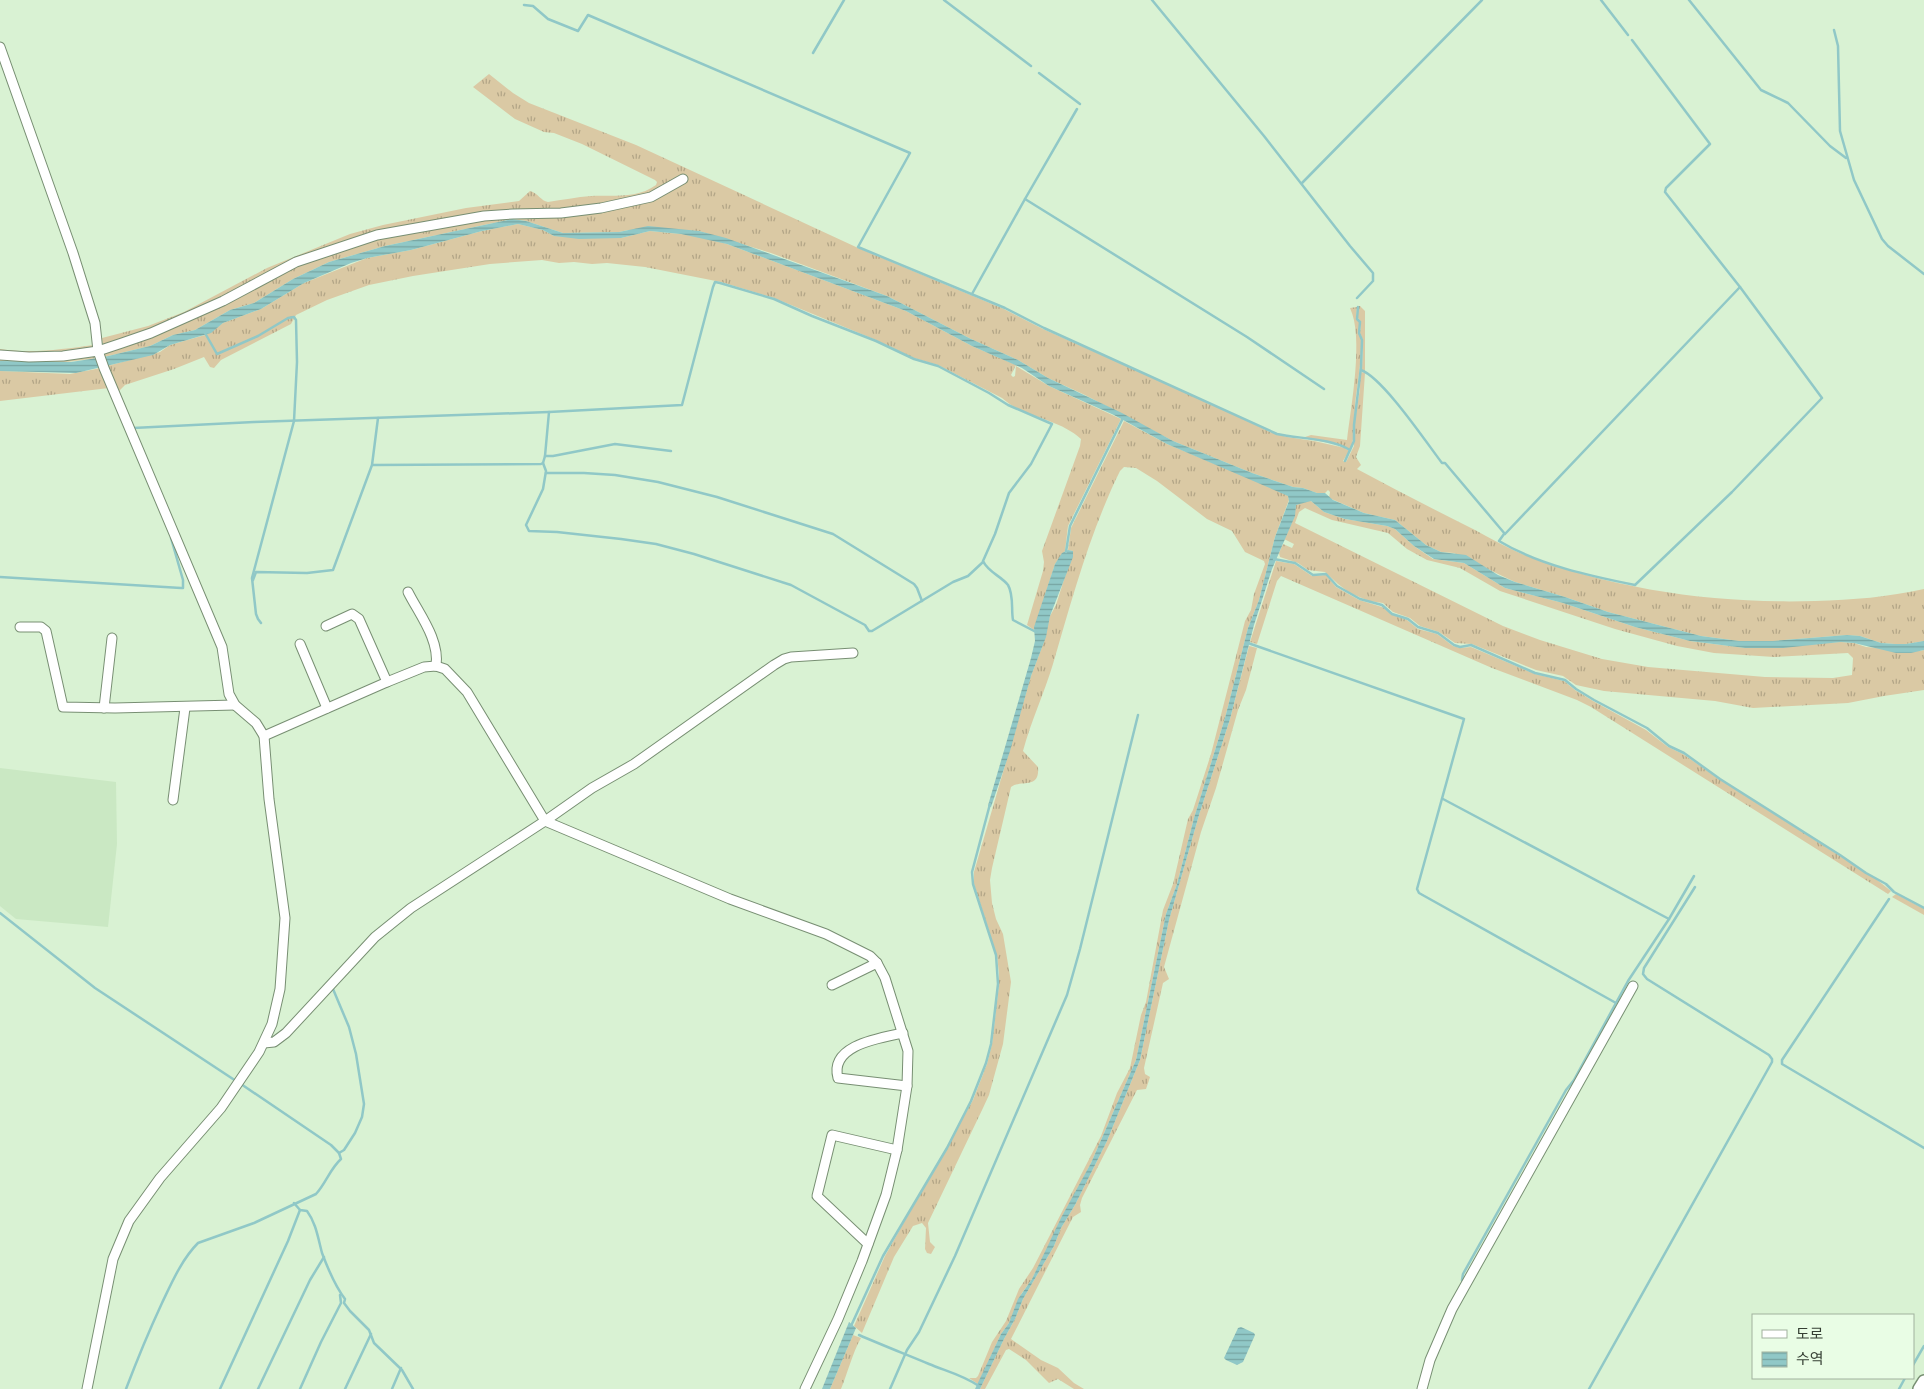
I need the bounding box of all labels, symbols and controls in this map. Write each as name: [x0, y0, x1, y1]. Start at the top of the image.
legend: [1752, 1314, 1914, 1379]
text: 도로: [1796, 1325, 1824, 1343]
text: 수역: [1796, 1350, 1824, 1368]

